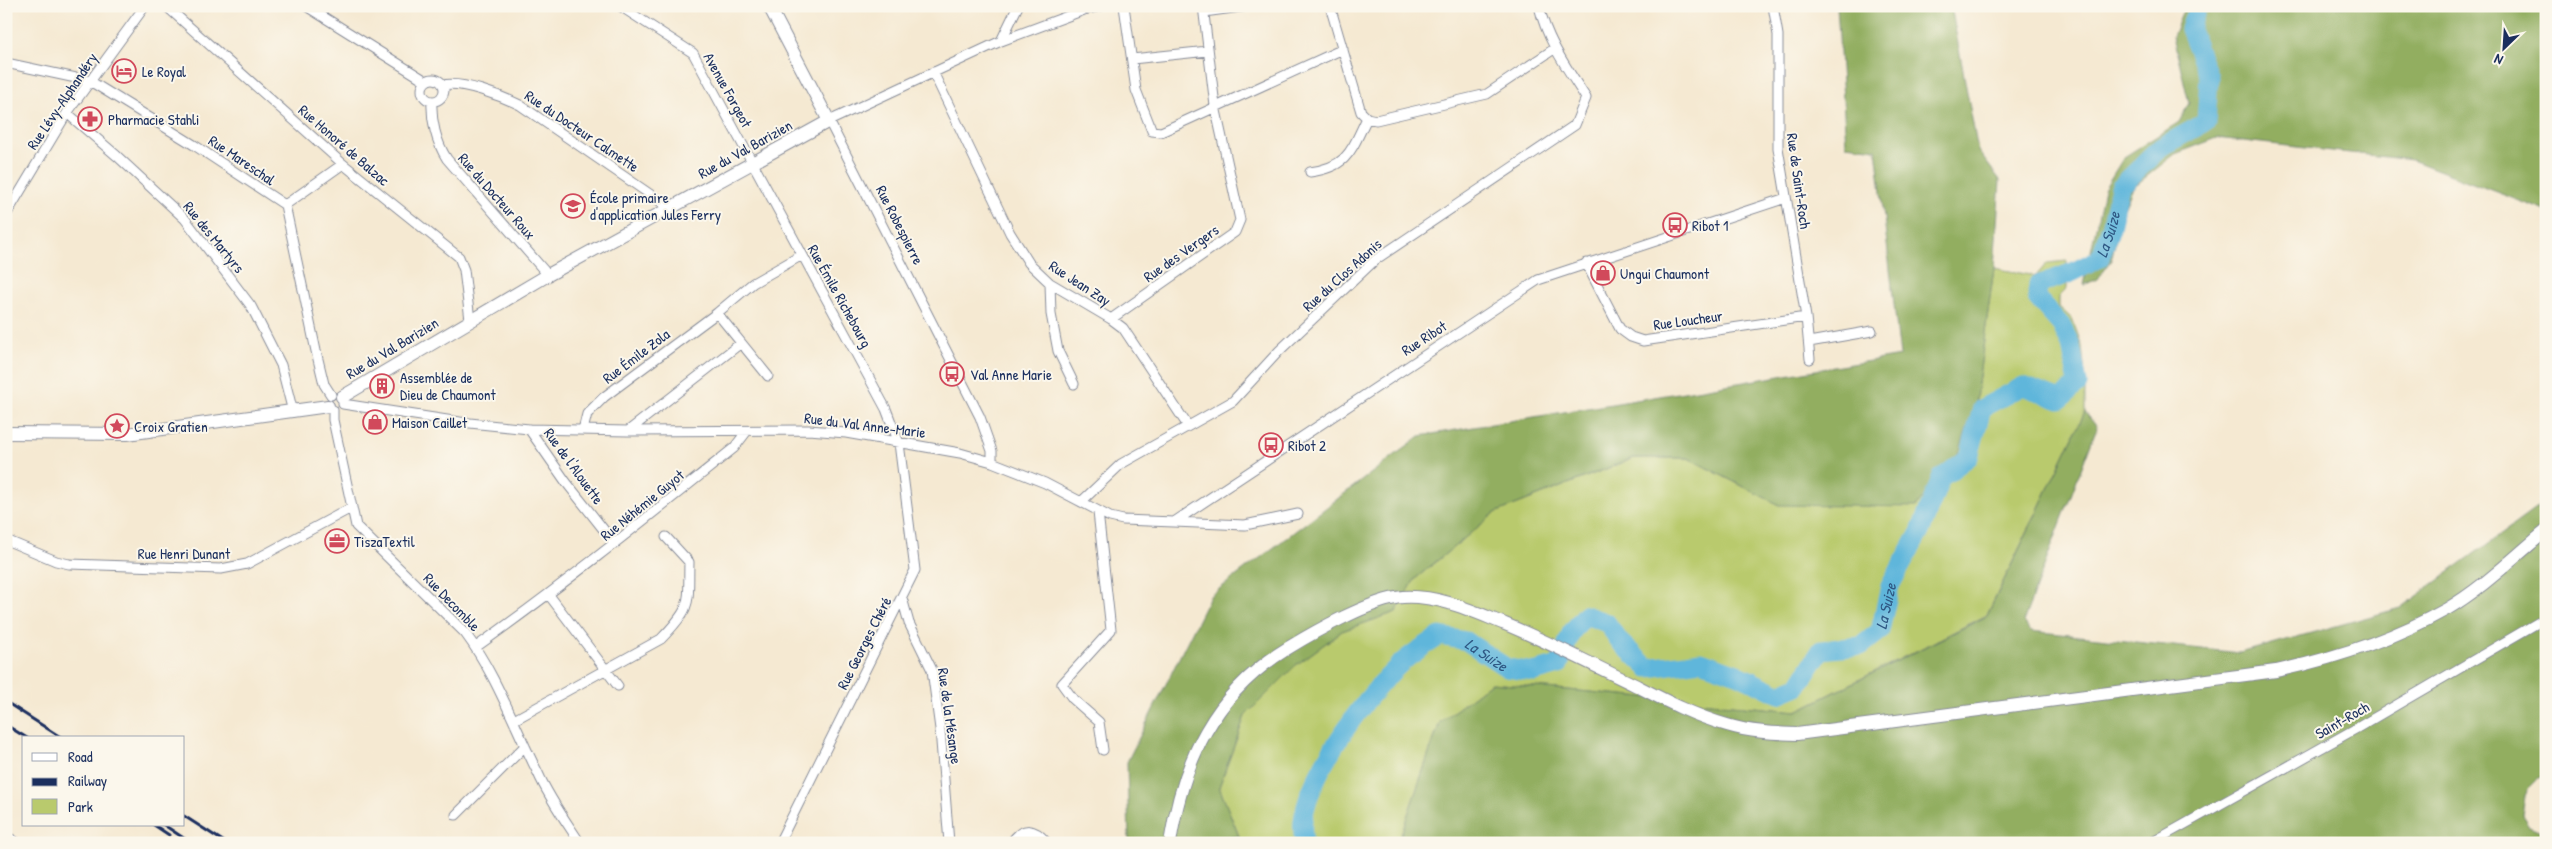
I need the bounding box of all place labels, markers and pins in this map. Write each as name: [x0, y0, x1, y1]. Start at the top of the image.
hotel icon: Le Royal: [111, 58, 137, 84]
place label: Le Royal: [142, 61, 186, 82]
pharmacy icon: Pharmacie Stahli: [77, 106, 103, 132]
place label: Pharmacie Stahli: [108, 109, 199, 130]
place label: École primaire d'application Jules Ferry: [590, 187, 721, 225]
school or university icon: École primaire d'application Jules Ferry: [560, 193, 586, 219]
bus stop icon: Ribot 1: [1662, 212, 1688, 238]
place label: Ribot 1: [1692, 215, 1728, 236]
shop icon: Ungui Chaumont: [1590, 260, 1616, 286]
place label: Ungui Chaumont: [1620, 263, 1710, 284]
bus stop icon: Val Anne Marie: [939, 361, 965, 387]
place label: Val Anne Marie: [970, 364, 1052, 385]
place label: Assemblée de Dieu de Chaumont: [400, 367, 497, 405]
building icon: Assemblée de Dieu de Chaumont: [369, 373, 395, 399]
shop icon: Maison Caillet: [362, 409, 388, 435]
place label: Maison Caillet: [392, 412, 468, 433]
place icon: Croix Gratien: [104, 413, 130, 439]
place label: Croix Gratien: [134, 416, 208, 437]
bus stop icon: Ribot 2: [1258, 432, 1284, 458]
place label: Ribot 2: [1288, 435, 1326, 456]
office icon: TiszaTextil: [324, 528, 350, 554]
place label: TiszaTextil: [354, 531, 415, 552]

